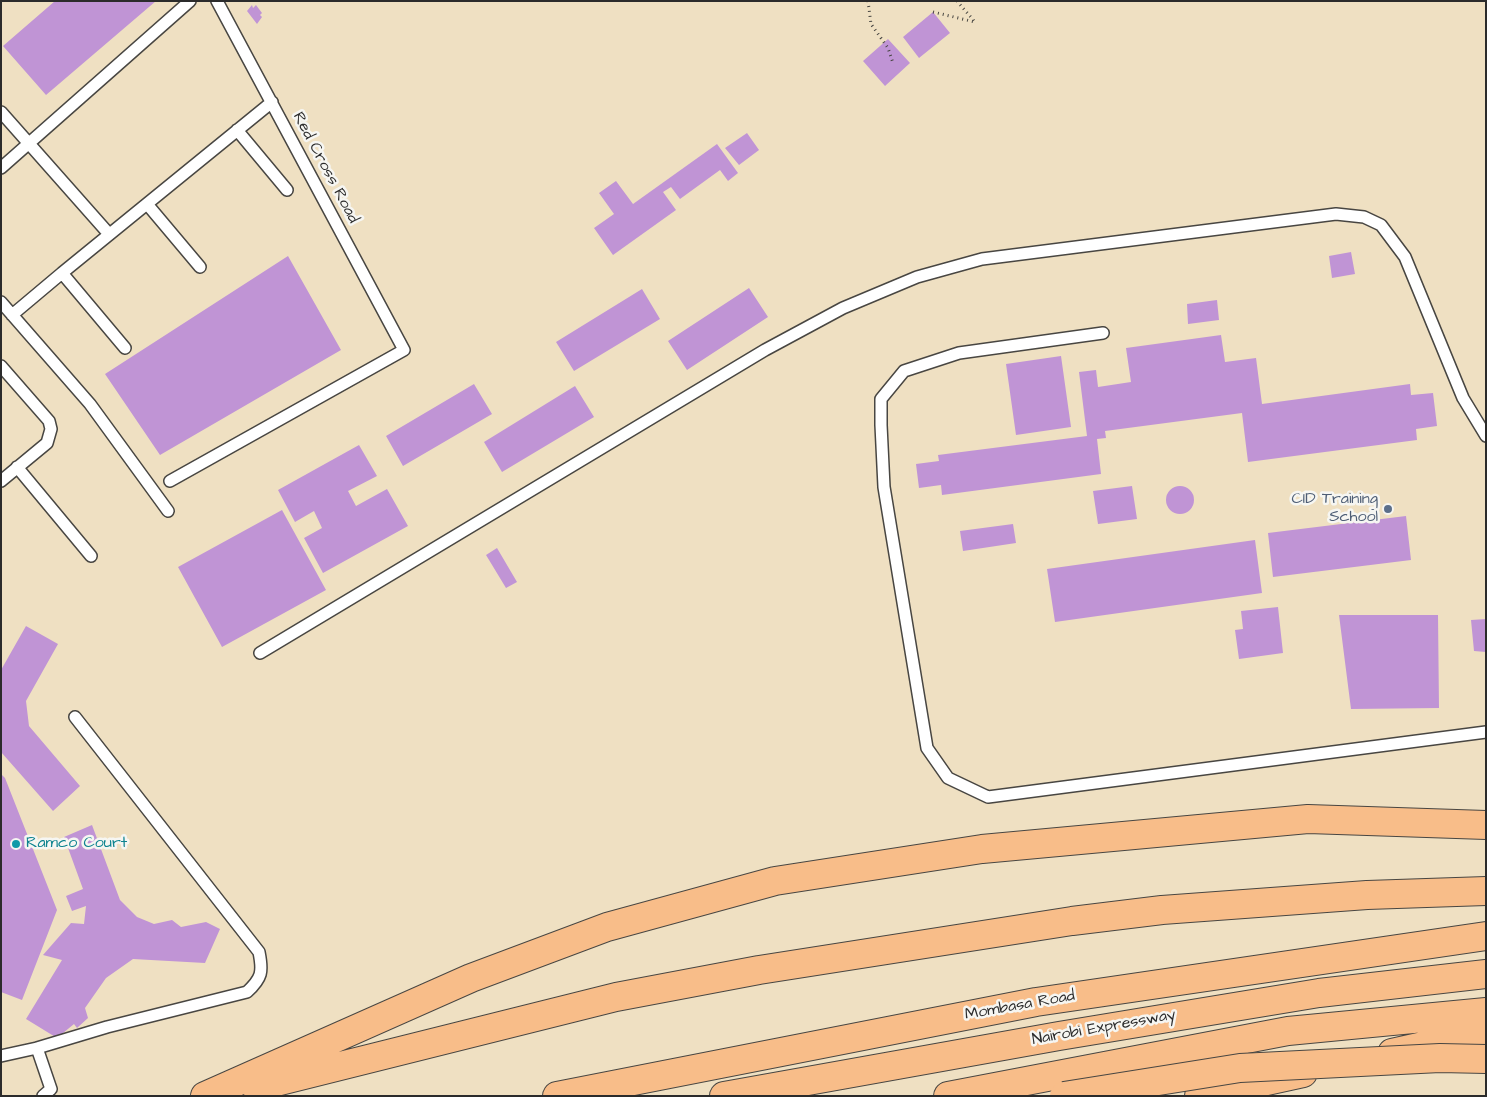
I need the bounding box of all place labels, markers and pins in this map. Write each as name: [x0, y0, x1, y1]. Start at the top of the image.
place label: CID Training School: [1291, 490, 1378, 528]
marker: CID Training School: [1382, 503, 1394, 515]
place label: Ramco Court: [26, 834, 127, 854]
marker: Ramco Court: [10, 838, 22, 850]

